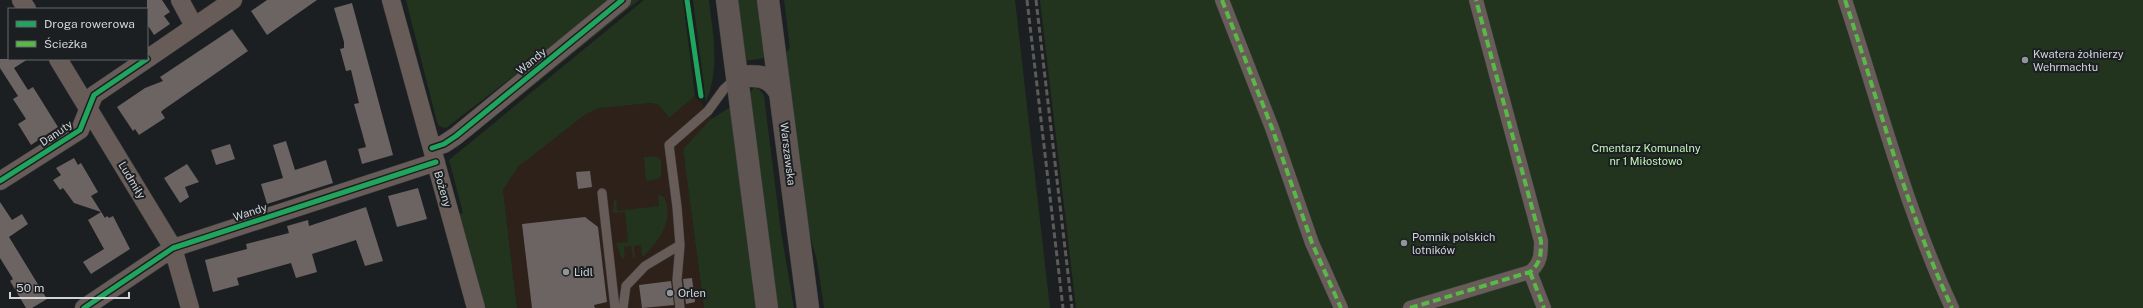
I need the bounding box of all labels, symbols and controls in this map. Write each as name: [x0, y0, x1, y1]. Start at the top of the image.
legend: [8, 8, 148, 60]
text: Droga rowerowa: [44, 17, 135, 31]
text: Ścieżka: [44, 37, 87, 51]
street label: Wandy: [514, 45, 548, 77]
place label: Kwatera żołnierzy Wehrmachtu: [2033, 48, 2124, 73]
marker: Kwatera żołnierzy Wehrmachtu: [2020, 55, 2030, 65]
street label: Danuty: [37, 118, 75, 148]
street label: Warszawska: [778, 122, 798, 186]
park label: Cmentarz Komunalny nr 1 Miłostowo: [1591, 142, 1701, 167]
street label: Ludmiły: [116, 159, 148, 201]
street label: Bożeny: [432, 170, 454, 209]
street label: Wandy: [232, 201, 269, 223]
place label: Pomnik polskich lotników: [1412, 231, 1495, 256]
marker: Pomnik polskich lotników: [1399, 238, 1409, 248]
place label: Lidl: [574, 266, 593, 278]
marker: Lidl: [561, 267, 571, 277]
scale bar: [10, 274, 129, 300]
text: 50 m: [16, 281, 44, 295]
place label: Orlen: [678, 287, 706, 299]
marker: Orlen: [665, 288, 675, 298]

